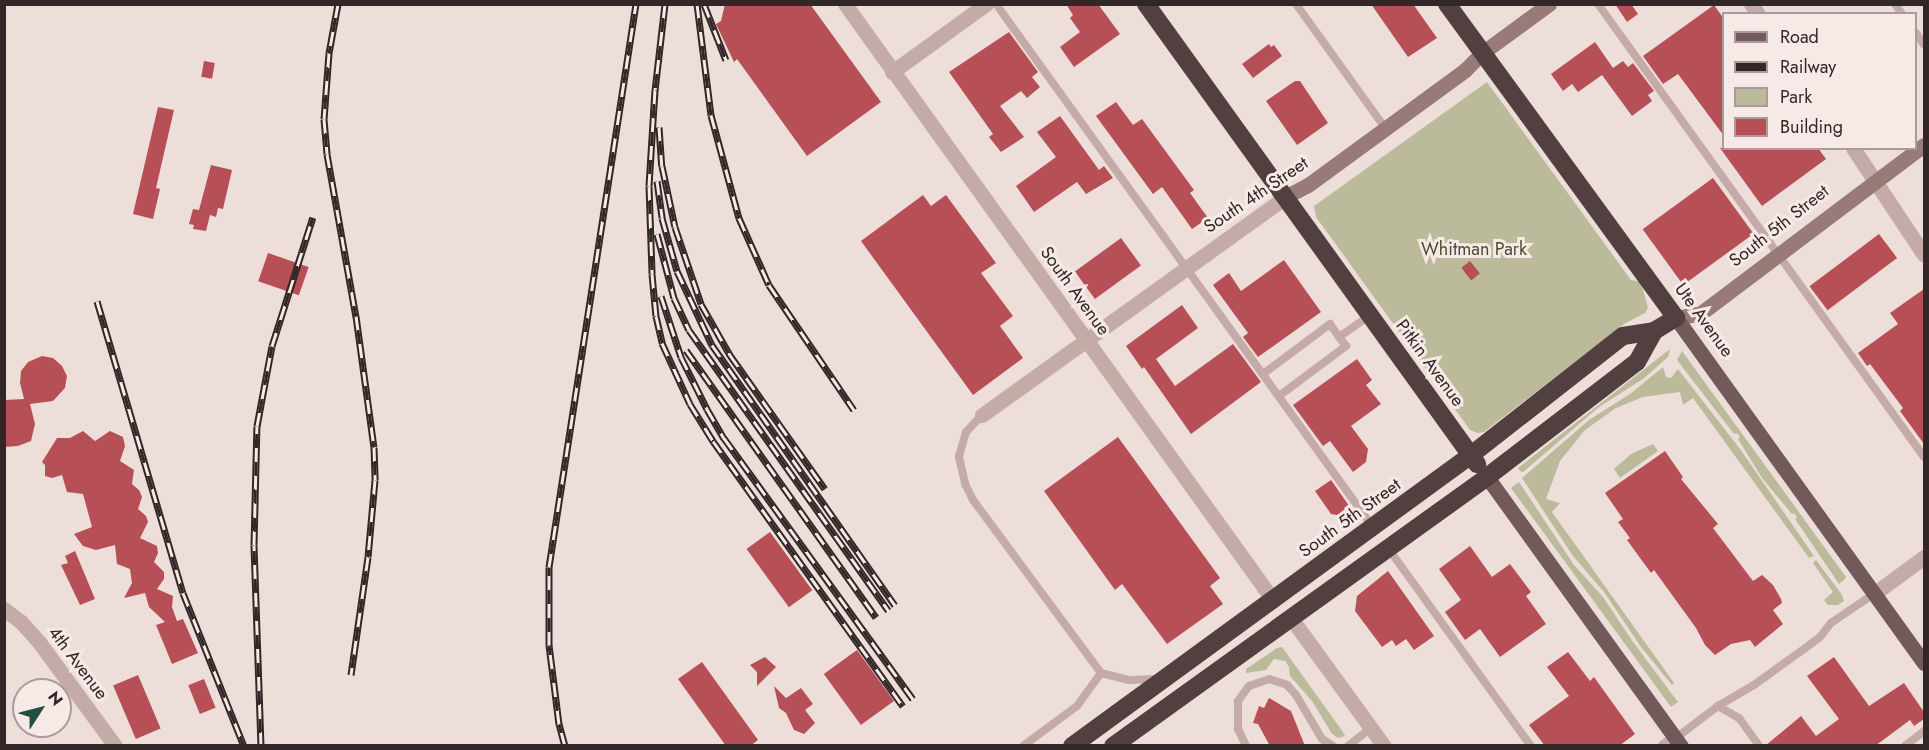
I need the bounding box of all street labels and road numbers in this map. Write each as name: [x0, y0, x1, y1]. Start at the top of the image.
street label: South 4th Street: [1200, 152, 1312, 238]
street label: South 5th Street: [1725, 180, 1833, 272]
street label: South Avenue: [1036, 242, 1114, 340]
street label: Ute Avenue: [1670, 279, 1738, 361]
street label: Pitkin Avenue: [1391, 315, 1469, 411]
street label: South 5th Street: [1295, 474, 1405, 562]
street label: 4th Avenue: [44, 622, 112, 704]

